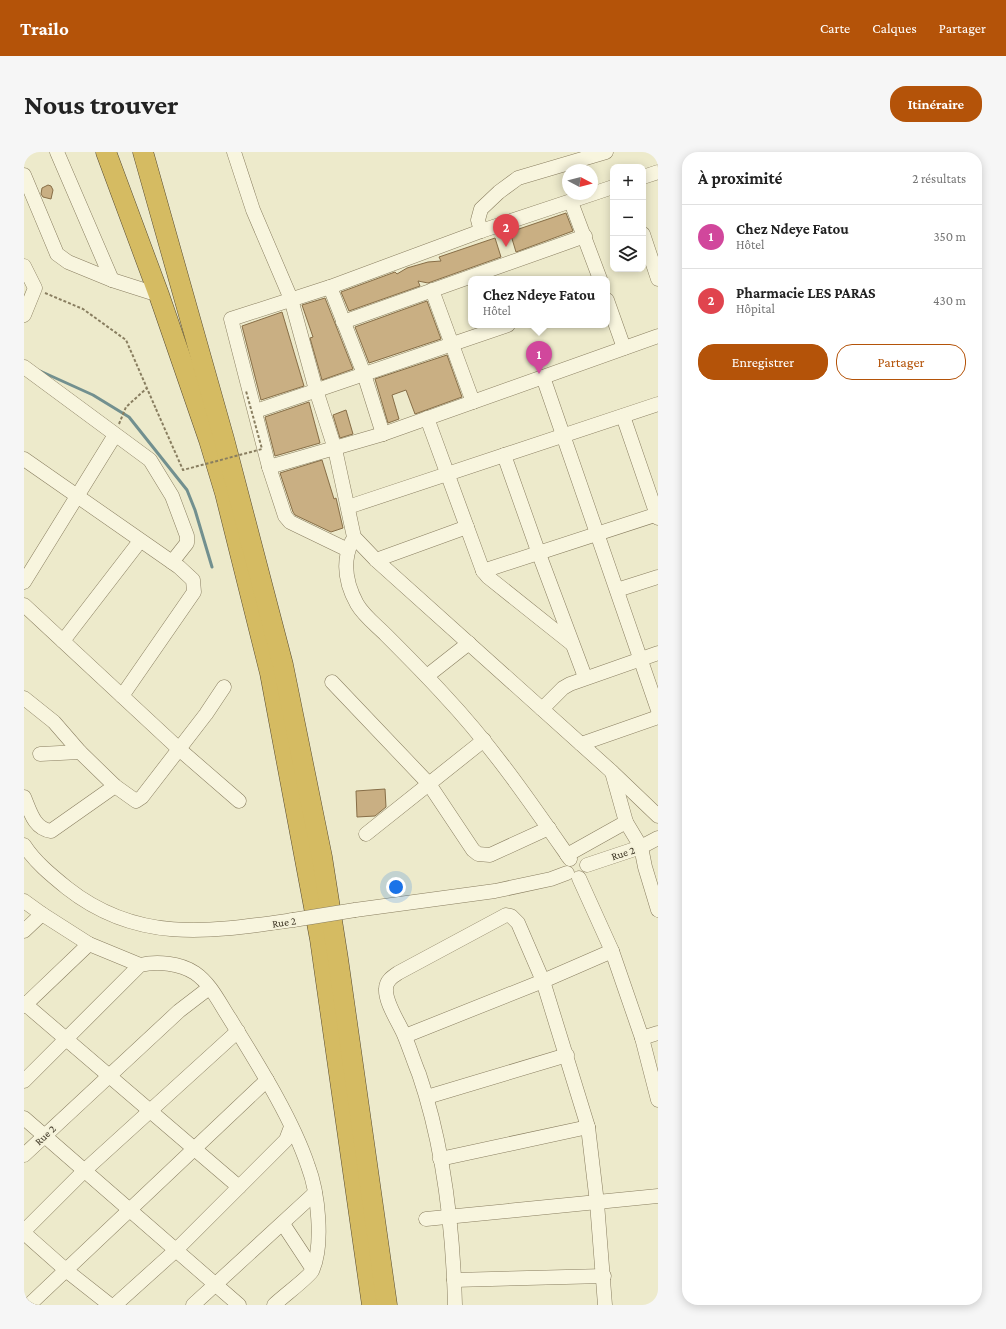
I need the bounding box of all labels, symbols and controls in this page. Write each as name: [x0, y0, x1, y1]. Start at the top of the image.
text: Trailo: [20, 18, 69, 39]
text: Carte: [820, 20, 850, 36]
text: Calques: [872, 20, 917, 36]
text: Partager: [939, 20, 986, 36]
button: Itinéraire: [890, 86, 982, 122]
text: Nous trouver: [24, 89, 178, 120]
north arrow: [562, 164, 598, 200]
map controls: [610, 164, 646, 272]
button: +: [610, 164, 646, 200]
text: À proximité: [698, 169, 782, 188]
text: 2 résultats: [912, 171, 966, 186]
button: −: [610, 200, 646, 236]
pin: 2: [493, 214, 519, 247]
text: Chez Ndeye Fatou: [736, 221, 849, 237]
text: 1: [709, 229, 713, 244]
text: 350 m: [933, 229, 966, 244]
button: layers: [610, 236, 646, 272]
text: Hôtel: [736, 237, 764, 252]
popup: [468, 276, 610, 328]
text: Pharmacie LES PARAS: [736, 285, 876, 301]
text: Chez Ndeye Fatou: [483, 287, 595, 303]
text: 2: [708, 293, 714, 308]
text: 430 m: [933, 293, 966, 308]
text: Hôpital: [736, 301, 775, 316]
text: Hôtel: [483, 303, 511, 318]
pin: 1: [526, 341, 552, 374]
button: Enregistrer: [698, 344, 828, 380]
button: Partager: [836, 344, 966, 380]
street label: Rue 2: [610, 844, 636, 862]
your location: [386, 877, 406, 897]
street label: Rue 2: [271, 914, 297, 930]
street label: Rue 2: [32, 1122, 58, 1148]

